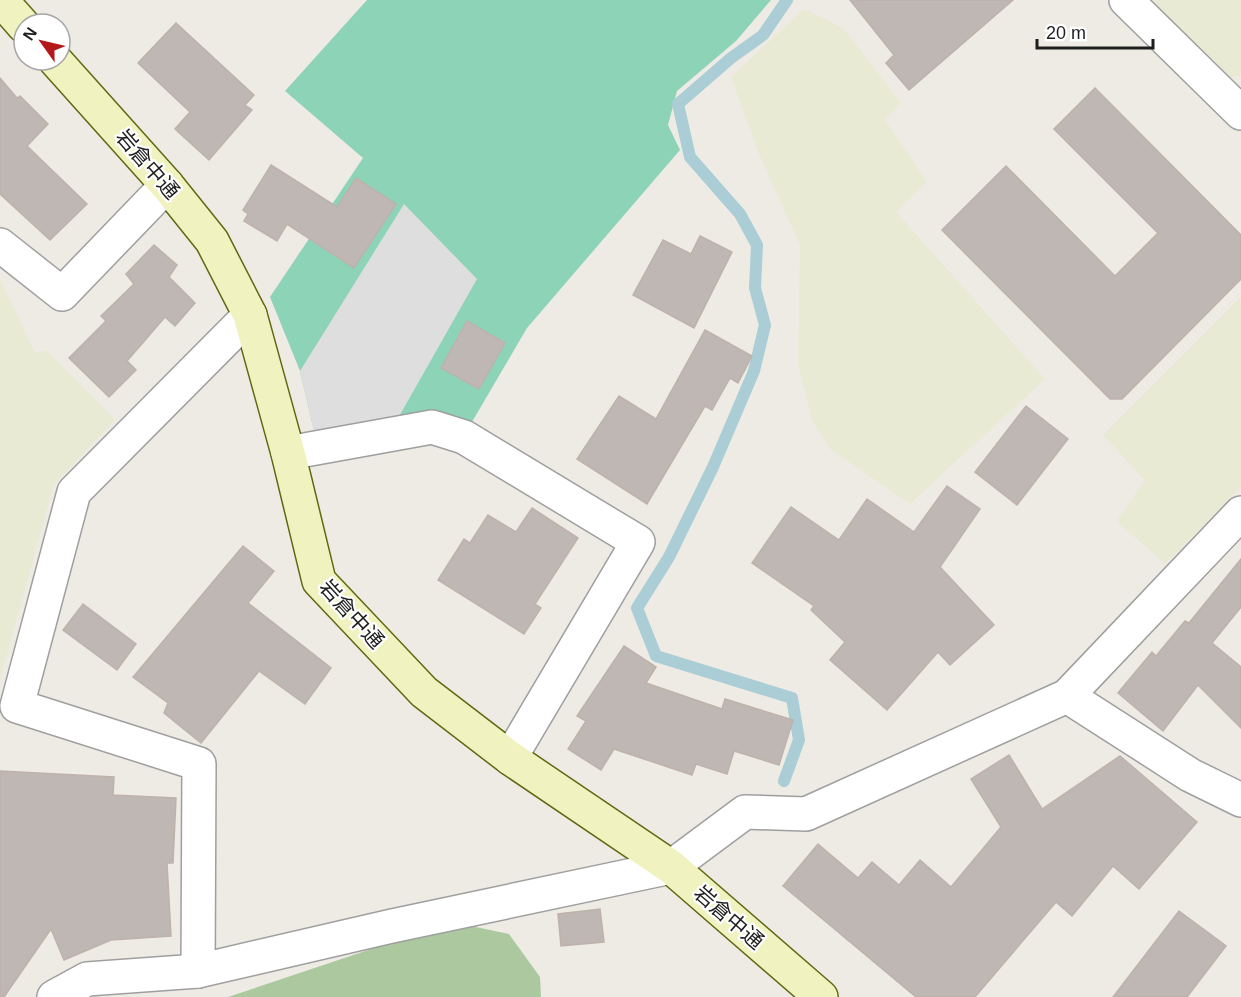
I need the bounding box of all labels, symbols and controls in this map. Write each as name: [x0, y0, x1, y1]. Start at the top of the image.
north arrow: [12, 12, 72, 72]
scale bar: [1037, 12, 1152, 50]
text: 20 m: [1046, 23, 1086, 43]
text: N: [20, 24, 40, 43]
street label: 岩倉中通: [112, 125, 184, 203]
street label: 岩倉中通: [315, 575, 389, 653]
street label: 岩倉中通: [690, 881, 768, 953]

